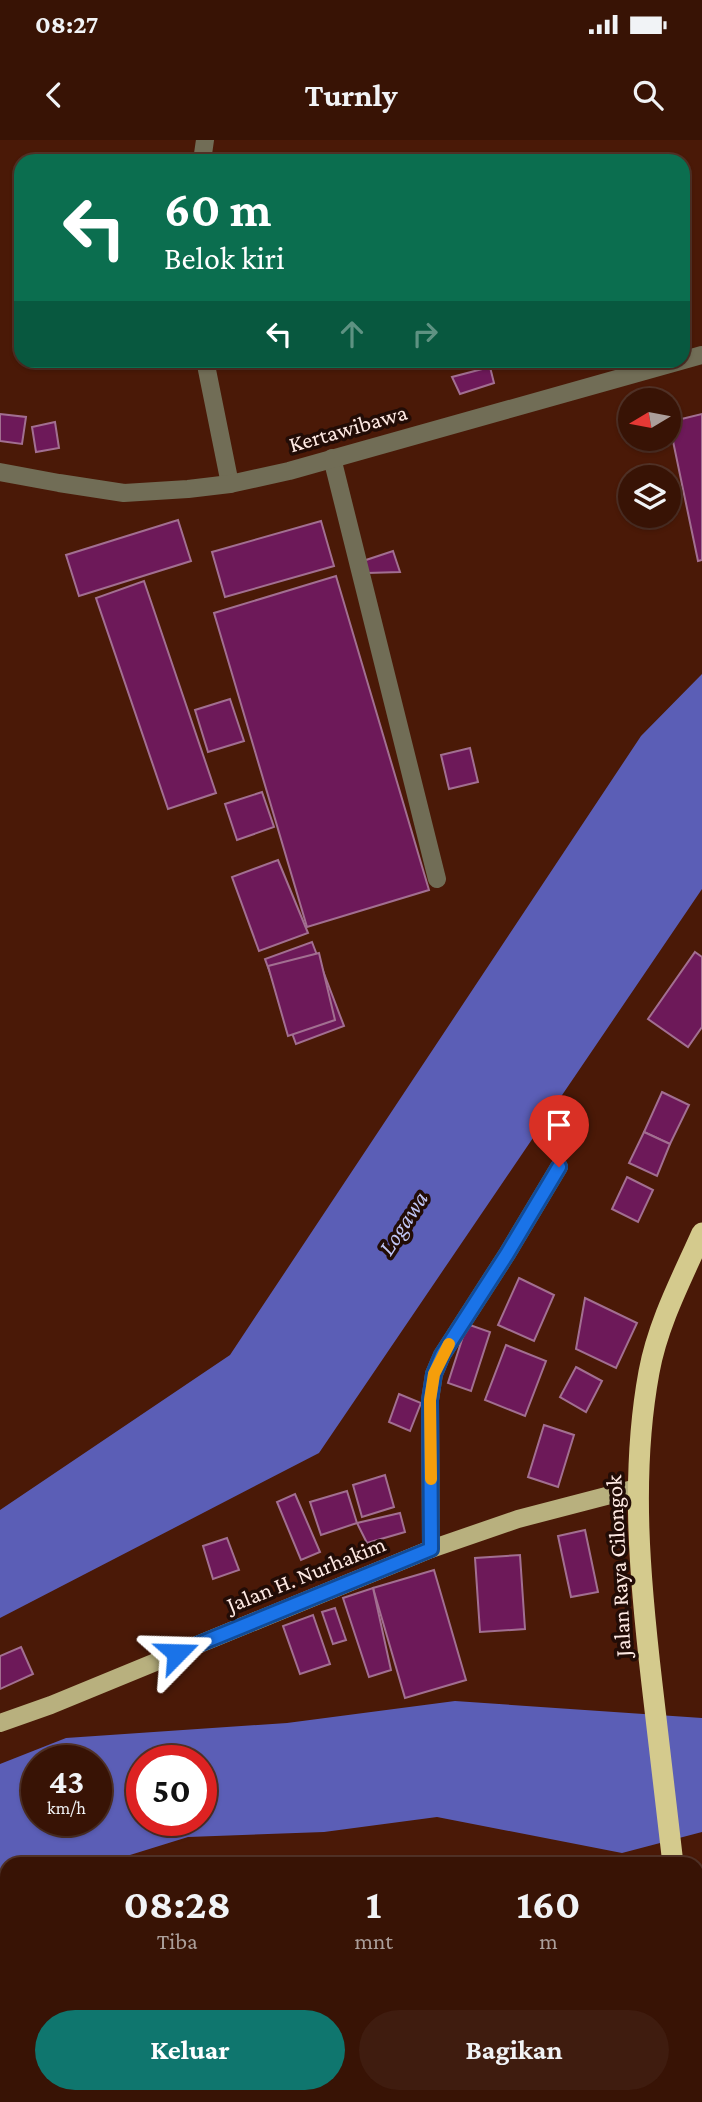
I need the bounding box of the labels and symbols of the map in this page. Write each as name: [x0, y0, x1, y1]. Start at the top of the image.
north arrow: [618, 388, 681, 452]
street label: Kertawibawa: [286, 399, 411, 457]
pin: [529, 1095, 589, 1167]
water label: Logawa: [372, 1186, 433, 1260]
street label: Jalan Raya Cilongok: [600, 1474, 636, 1660]
street label: Jalan H. Nurhakim: [221, 1530, 389, 1619]
position arrow: [140, 1616, 214, 1690]
speed limit sign: 50: [126, 1745, 217, 1836]

